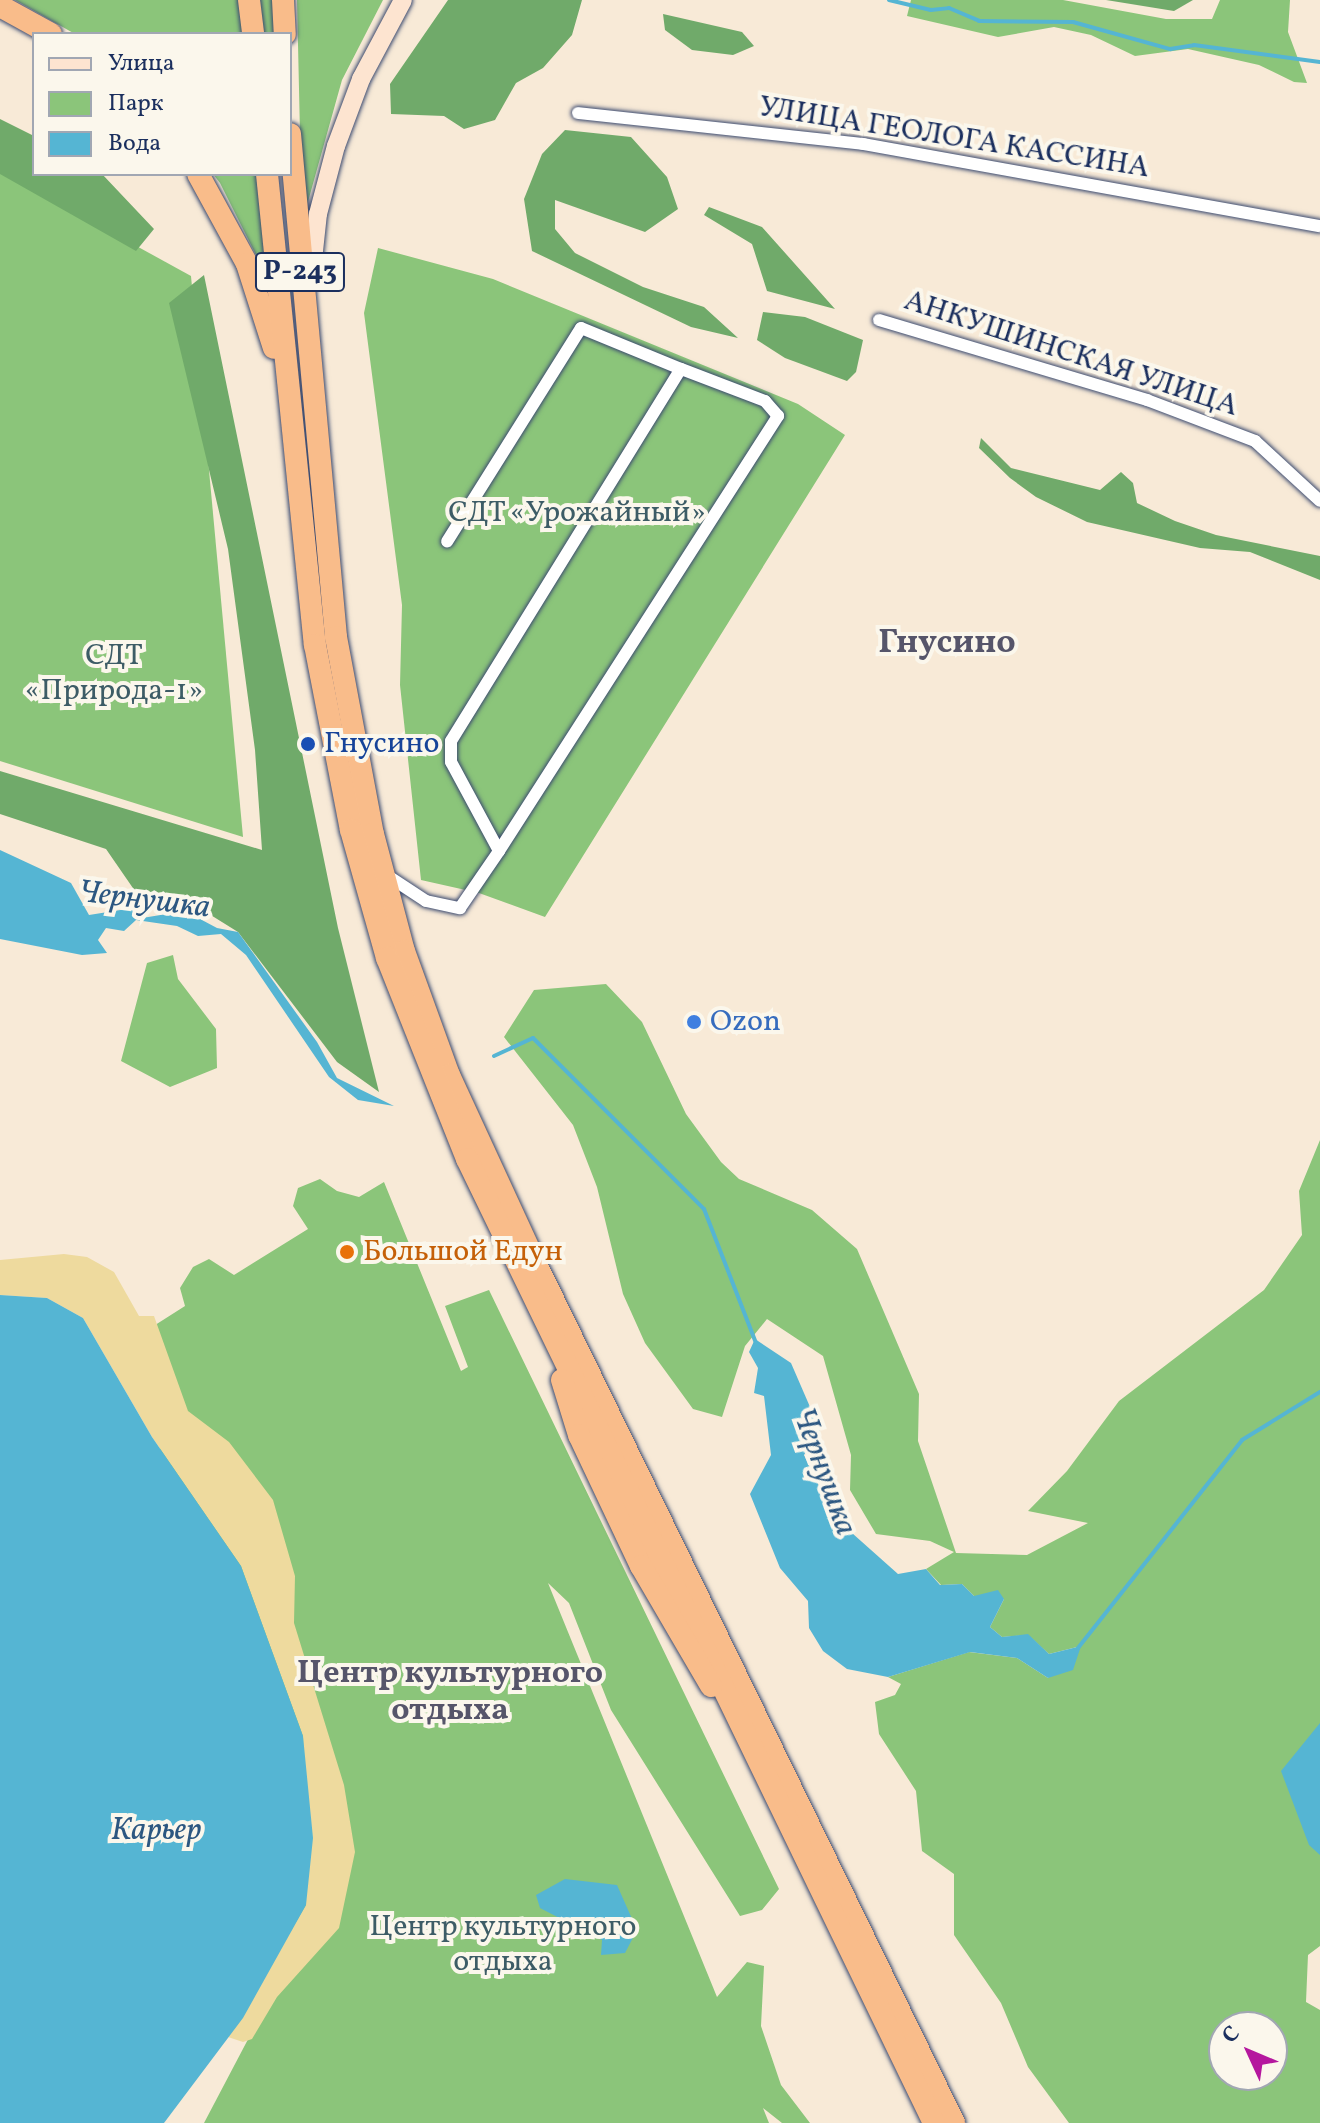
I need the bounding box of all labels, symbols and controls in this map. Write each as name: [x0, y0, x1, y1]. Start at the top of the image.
legend: [32, 32, 292, 176]
text: Улица: [108, 47, 175, 81]
text: Парк: [108, 87, 164, 121]
street label: УЛИЦА ГЕОЛОГА КАССИНА: [756, 89, 1152, 187]
text: Вода: [108, 127, 161, 161]
road number: Р-243: [254, 248, 346, 296]
street label: АНКУШИНСКАЯ УЛИЦА: [899, 283, 1243, 425]
park label: СДТ «Урожайный»: [447, 495, 707, 531]
district label: Гнусино: [878, 624, 1016, 664]
park label: СДТ «Природа-1»: [25, 638, 203, 708]
place label: Гнусино: [324, 726, 439, 762]
marker: Гнусино: [299, 735, 317, 753]
water label: Чернушка: [76, 874, 212, 928]
place label: Ozon: [710, 1004, 781, 1040]
marker: Ozon: [685, 1013, 703, 1031]
place label: Большой Едун: [363, 1234, 563, 1270]
marker: Большой Едун: [338, 1243, 356, 1261]
water label: Чернушка: [782, 1403, 864, 1541]
district label: Центр культурного отдыха: [297, 1656, 603, 1731]
water label: Карьер: [111, 1812, 201, 1850]
park label: Центр культурного отдыха: [369, 1909, 637, 1980]
north arrow: [1208, 2011, 1288, 2091]
text: С: [1216, 2020, 1248, 2051]

